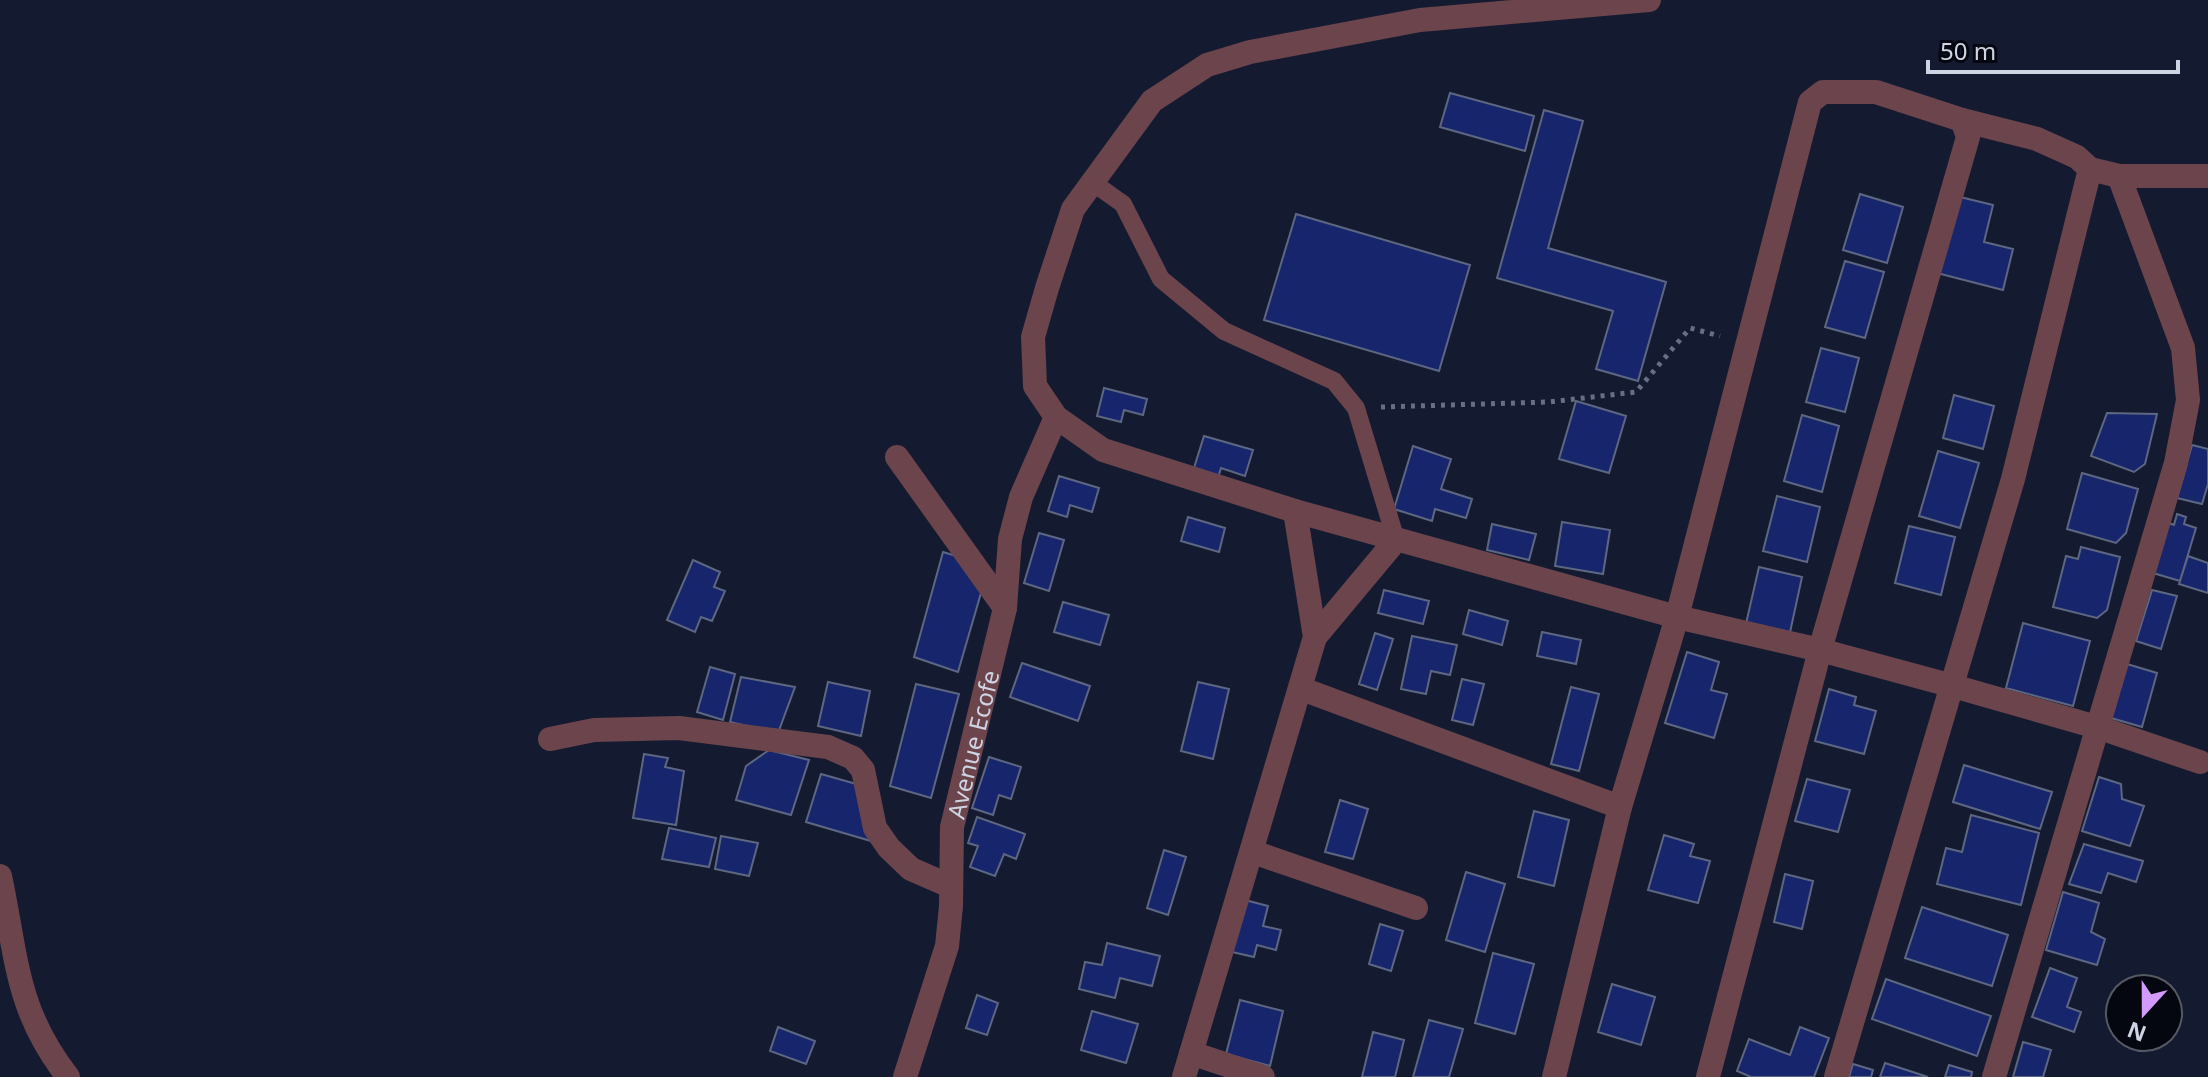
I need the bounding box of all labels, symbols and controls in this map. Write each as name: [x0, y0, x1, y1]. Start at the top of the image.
scale bar: [1928, 24, 2178, 74]
text: 50 m: [1940, 34, 1996, 67]
street label: Avenue Ecofe: [938, 667, 1006, 822]
north arrow: [2104, 973, 2184, 1053]
text: N: [2123, 1015, 2150, 1050]

